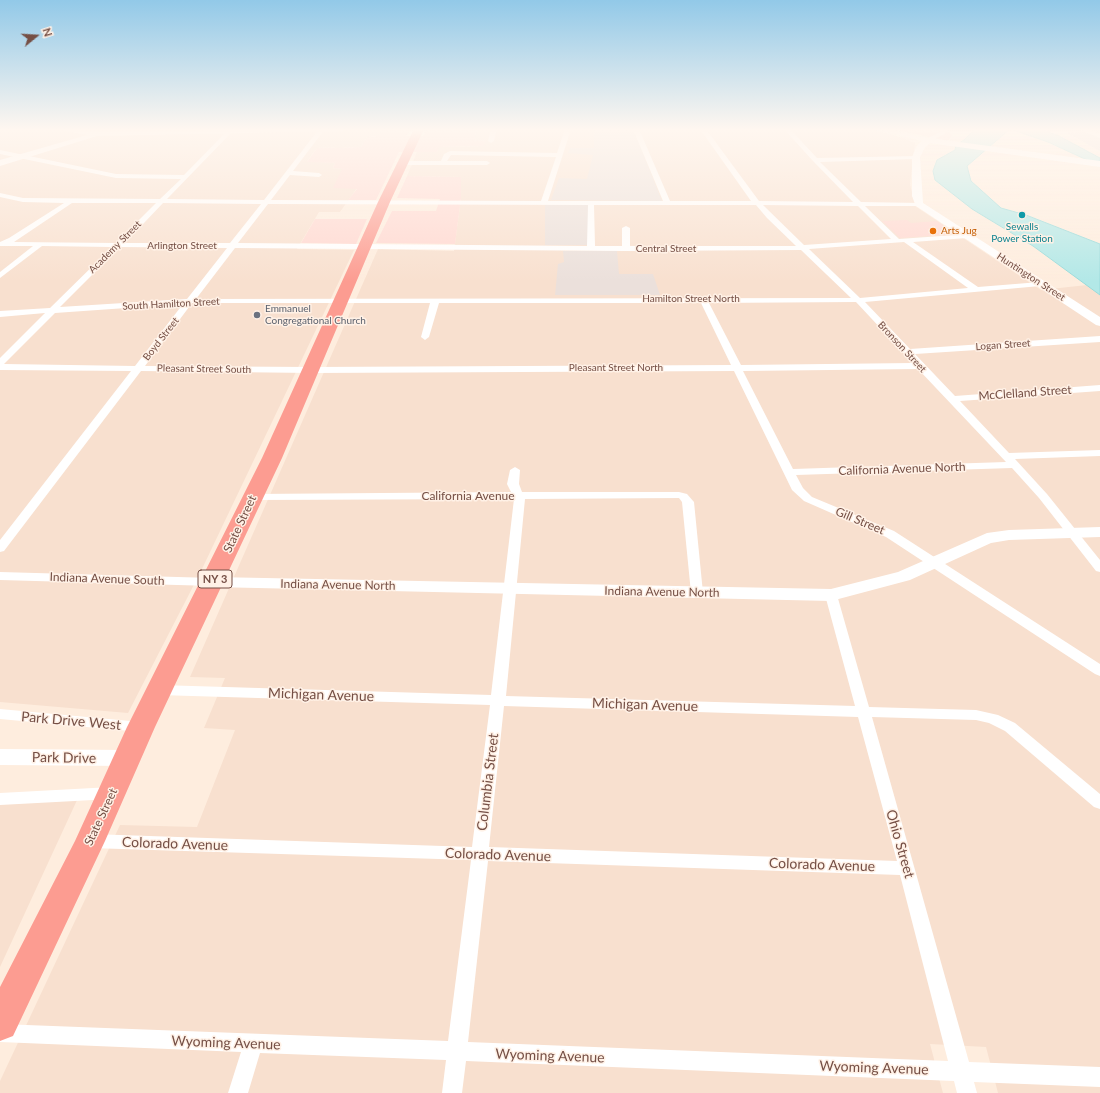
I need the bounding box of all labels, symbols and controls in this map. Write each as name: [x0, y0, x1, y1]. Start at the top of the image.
north arrow: [16, 16, 56, 56]
text: N: [40, 26, 55, 38]
marker: Sewalls Power Station: [1017, 210, 1027, 220]
street label: Academy Street: [86, 218, 144, 276]
place label: Sewalls Power Station: [991, 221, 1053, 244]
place label: Arts Jug: [941, 225, 977, 237]
marker: Arts Jug: [928, 226, 938, 236]
street label: Arlington Street: [147, 240, 217, 252]
street label: Central Street: [636, 243, 696, 255]
street label: Huntington Street: [994, 250, 1068, 304]
street label: Hamilton Street North: [642, 293, 740, 305]
street label: South Hamilton Street: [122, 295, 220, 313]
place label: Emmanuel Congregational Church: [265, 303, 366, 326]
marker: Emmanuel Congregational Church: [252, 310, 262, 320]
street label: Boyd Street: [140, 315, 182, 363]
street label: Bronson Street: [875, 319, 929, 375]
street label: Logan Street: [975, 337, 1031, 353]
street label: Pleasant Street South: [157, 362, 251, 376]
street label: Pleasant Street North: [569, 362, 663, 374]
street label: McClelland Street: [978, 383, 1072, 403]
street label: California Avenue North: [838, 460, 966, 478]
street label: California Avenue: [421, 489, 515, 503]
street label: State Street: [220, 493, 260, 555]
street label: Gill Street: [833, 504, 887, 538]
street label: Indiana Avenue South: [49, 570, 165, 588]
road number: NY 3: [198, 570, 232, 588]
street label: Indiana Avenue North: [280, 577, 396, 593]
street label: Indiana Avenue North: [604, 584, 720, 600]
street label: Michigan Avenue: [268, 685, 374, 705]
street label: Michigan Avenue: [592, 695, 698, 715]
street label: Park Drive West: [20, 708, 122, 734]
street label: Columbia Street: [474, 732, 502, 832]
street label: Park Drive: [32, 749, 96, 767]
street label: State Street: [81, 786, 121, 848]
street label: Ohio Street: [882, 808, 918, 880]
street label: Colorado Avenue: [122, 834, 228, 854]
street label: Colorado Avenue: [445, 845, 551, 865]
street label: Colorado Avenue: [769, 855, 875, 875]
street label: Wyoming Avenue: [171, 1033, 281, 1053]
street label: Wyoming Avenue: [495, 1046, 605, 1066]
street label: Wyoming Avenue: [819, 1058, 929, 1078]

